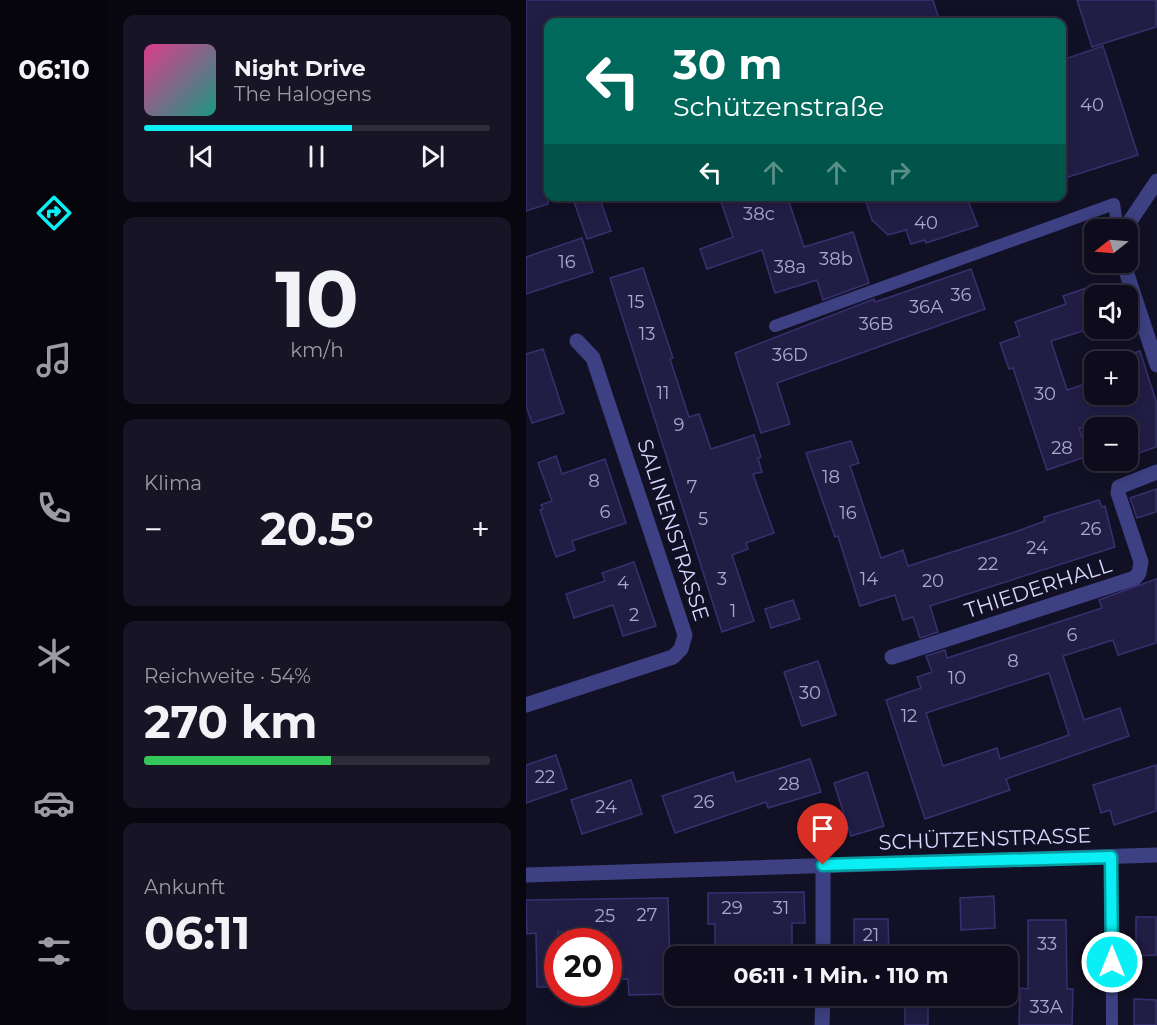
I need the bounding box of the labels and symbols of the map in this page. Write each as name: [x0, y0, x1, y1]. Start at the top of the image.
house number: 40: [1080, 94, 1104, 116]
house number: 38c: [743, 203, 775, 225]
house number: 40: [914, 212, 938, 234]
north arrow: [1084, 219, 1138, 273]
house number: 38b: [819, 248, 853, 270]
house number: 16: [558, 251, 576, 273]
house number: 38a: [774, 256, 806, 278]
house number: 36: [950, 284, 972, 306]
house number: 15: [628, 291, 644, 313]
house number: 36A: [909, 296, 943, 318]
house number: 36B: [859, 313, 893, 335]
house number: 13: [639, 323, 655, 345]
house number: 36D: [772, 344, 808, 366]
house number: 11: [657, 382, 670, 404]
house number: 30: [1034, 383, 1056, 405]
house number: 9: [674, 414, 685, 436]
street label: SALINENSTRASSE: [632, 436, 715, 624]
house number: 28: [1051, 437, 1073, 459]
house number: 18: [822, 466, 840, 488]
house number: 8: [588, 470, 600, 492]
house number: 7: [687, 476, 697, 498]
house number: 6: [600, 501, 611, 523]
house number: 16: [839, 502, 857, 524]
house number: 5: [698, 508, 708, 530]
house number: 26: [1080, 518, 1102, 540]
house number: 24: [1026, 537, 1048, 559]
street label: THIEDERHALL: [961, 552, 1115, 623]
house number: 22: [978, 553, 998, 575]
house number: 3: [717, 568, 727, 590]
house number: 14: [860, 568, 878, 590]
house number: 20: [922, 570, 944, 592]
house number: 4: [617, 572, 629, 594]
house number: 1: [730, 600, 736, 622]
house number: 2: [629, 604, 639, 626]
house number: 6: [1067, 624, 1078, 646]
house number: 8: [1007, 650, 1019, 672]
house number: 10: [948, 667, 966, 689]
house number: 30: [799, 682, 821, 704]
house number: 12: [901, 705, 917, 727]
house number: 22: [535, 766, 555, 788]
house number: 28: [778, 773, 800, 795]
house number: 26: [693, 791, 715, 813]
house number: 24: [595, 796, 617, 818]
pin: [797, 803, 848, 865]
street label: SCHÜTZENSTRASSE: [878, 822, 1092, 855]
house number: 29: [721, 897, 743, 919]
house number: 31: [773, 897, 789, 919]
house number: 27: [637, 904, 657, 926]
house number: 25: [595, 905, 615, 927]
house number: 21: [863, 924, 879, 946]
speed limit sign: 20: [544, 928, 622, 1006]
position arrow: [1080, 930, 1144, 994]
house number: 33: [1037, 933, 1057, 955]
house number: 33A: [1029, 996, 1063, 1018]

